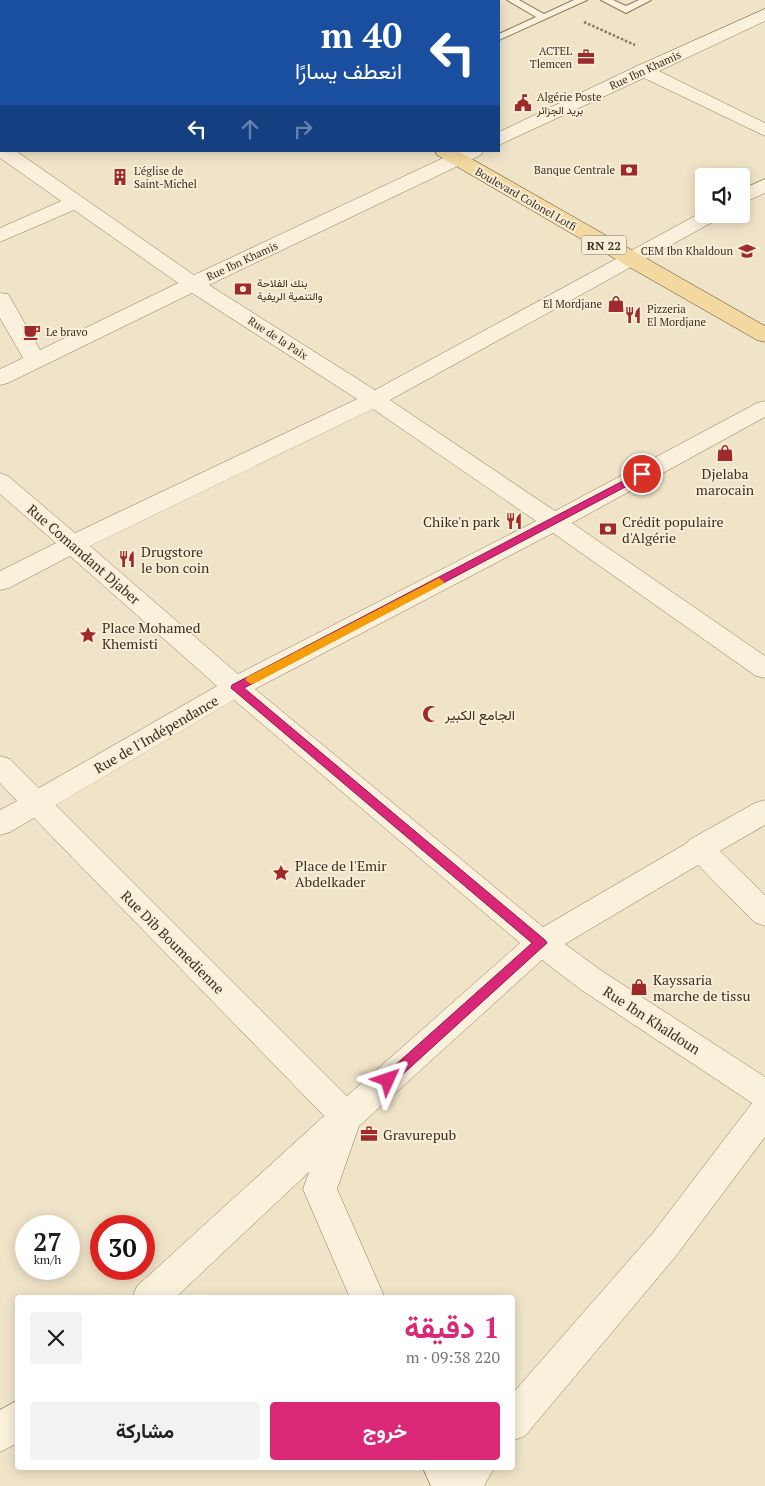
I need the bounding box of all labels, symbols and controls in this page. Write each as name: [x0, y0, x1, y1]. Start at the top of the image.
text: 40 m: [321, 12, 402, 58]
icon: left: [420, 20, 485, 85]
place label: ACTEL Tlemcen: [530, 44, 572, 71]
office icon: ACTEL Tlemcen: [576, 47, 596, 67]
street label: Rue Ibn Khamis: [607, 47, 683, 93]
text: انعطف يسارًا: [295, 56, 402, 85]
place label: Algérie Poste بريد الجزائر: [536, 90, 602, 117]
public building icon: Algérie Poste بريد الجزائر: [513, 93, 533, 113]
icon: left: [183, 115, 211, 143]
icon: ahead: [236, 115, 264, 143]
icon: right: [289, 115, 317, 143]
bank icon: Banque Centrale: [619, 160, 639, 180]
place label: Banque Centrale: [534, 163, 615, 177]
place label: L'église de Saint-Michel: [134, 164, 197, 191]
street label: Boulevard Colonel Lotfi: [473, 164, 580, 234]
building icon: L'église de Saint-Michel: [110, 167, 130, 187]
map controls: [695, 168, 750, 223]
button: sound: [695, 168, 750, 223]
road number: RN 22: [582, 236, 626, 254]
street label: Rue Ibn Khamis: [204, 238, 280, 284]
school or university icon: CEM Ibn Khaldoun: [737, 241, 757, 261]
place label: CEM Ibn Khaldoun: [641, 244, 733, 258]
place label: بنك الفلاحة والتنمية الريفية: [257, 276, 323, 303]
bank icon: بنك الفلاحة والتنمية الريفية: [233, 279, 253, 299]
shop icon: El Mordjane: [606, 294, 626, 314]
place label: El Mordjane: [543, 297, 602, 311]
place label: Pizzeria El Mordjane: [647, 302, 707, 329]
restaurant icon: Pizzeria El Mordjane: [623, 305, 643, 325]
street label: Rue de la Paix: [245, 313, 311, 363]
cafe icon: Le bravo: [22, 322, 42, 342]
place label: Le bravo: [46, 325, 87, 339]
shop icon: Djelaba marocain: [715, 443, 735, 463]
pin: [621, 453, 663, 495]
icon: arrive: [628, 460, 656, 488]
place label: Djelaba marocain: [696, 464, 755, 499]
street label: Rue Comandant Djaber: [23, 500, 145, 609]
restaurant icon: Chike'n park: [504, 511, 524, 531]
place label: Chike'n park: [423, 512, 501, 531]
place label: Crédit populaire d'Algérie: [622, 512, 724, 547]
bank icon: Crédit populaire d'Algérie: [598, 519, 618, 539]
place label: Drugstore le bon coin: [141, 542, 210, 577]
restaurant icon: Drugstore le bon coin: [117, 549, 137, 569]
place label: Place Mohamed Khemisti: [102, 618, 201, 653]
place icon: Place Mohamed Khemisti: [78, 625, 98, 645]
street label: Rue de l'Indépendance: [90, 691, 222, 777]
mosque icon: الجامع الكبير: [421, 704, 441, 724]
place label: الجامع الكبير: [444, 705, 515, 726]
place label: Place de l'Emir Abdelkader: [295, 856, 387, 891]
place icon: Place de l'Emir Abdelkader: [271, 863, 291, 883]
street label: Rue Dib Boumedienne: [117, 886, 229, 998]
place label: Kayssaria marche de tissu: [653, 970, 751, 1005]
shop icon: Kayssaria marche de tissu: [629, 977, 649, 997]
street label: Rue Ibn Khaldoun: [600, 982, 705, 1059]
position arrow: [361, 1053, 413, 1105]
office icon: Gravurepub: [359, 1124, 379, 1144]
place label: Gravurepub: [383, 1125, 457, 1144]
speed limit sign: 30: [90, 1215, 155, 1280]
text: 27: [33, 1225, 62, 1258]
text: km/h: [34, 1252, 61, 1267]
text: 1 دقيقة: [404, 1307, 500, 1347]
button: close: [30, 1312, 82, 1364]
text: 220 m · 09:38: [406, 1346, 500, 1368]
button: مشاركة: [30, 1402, 260, 1460]
button: خروج: [270, 1402, 500, 1460]

